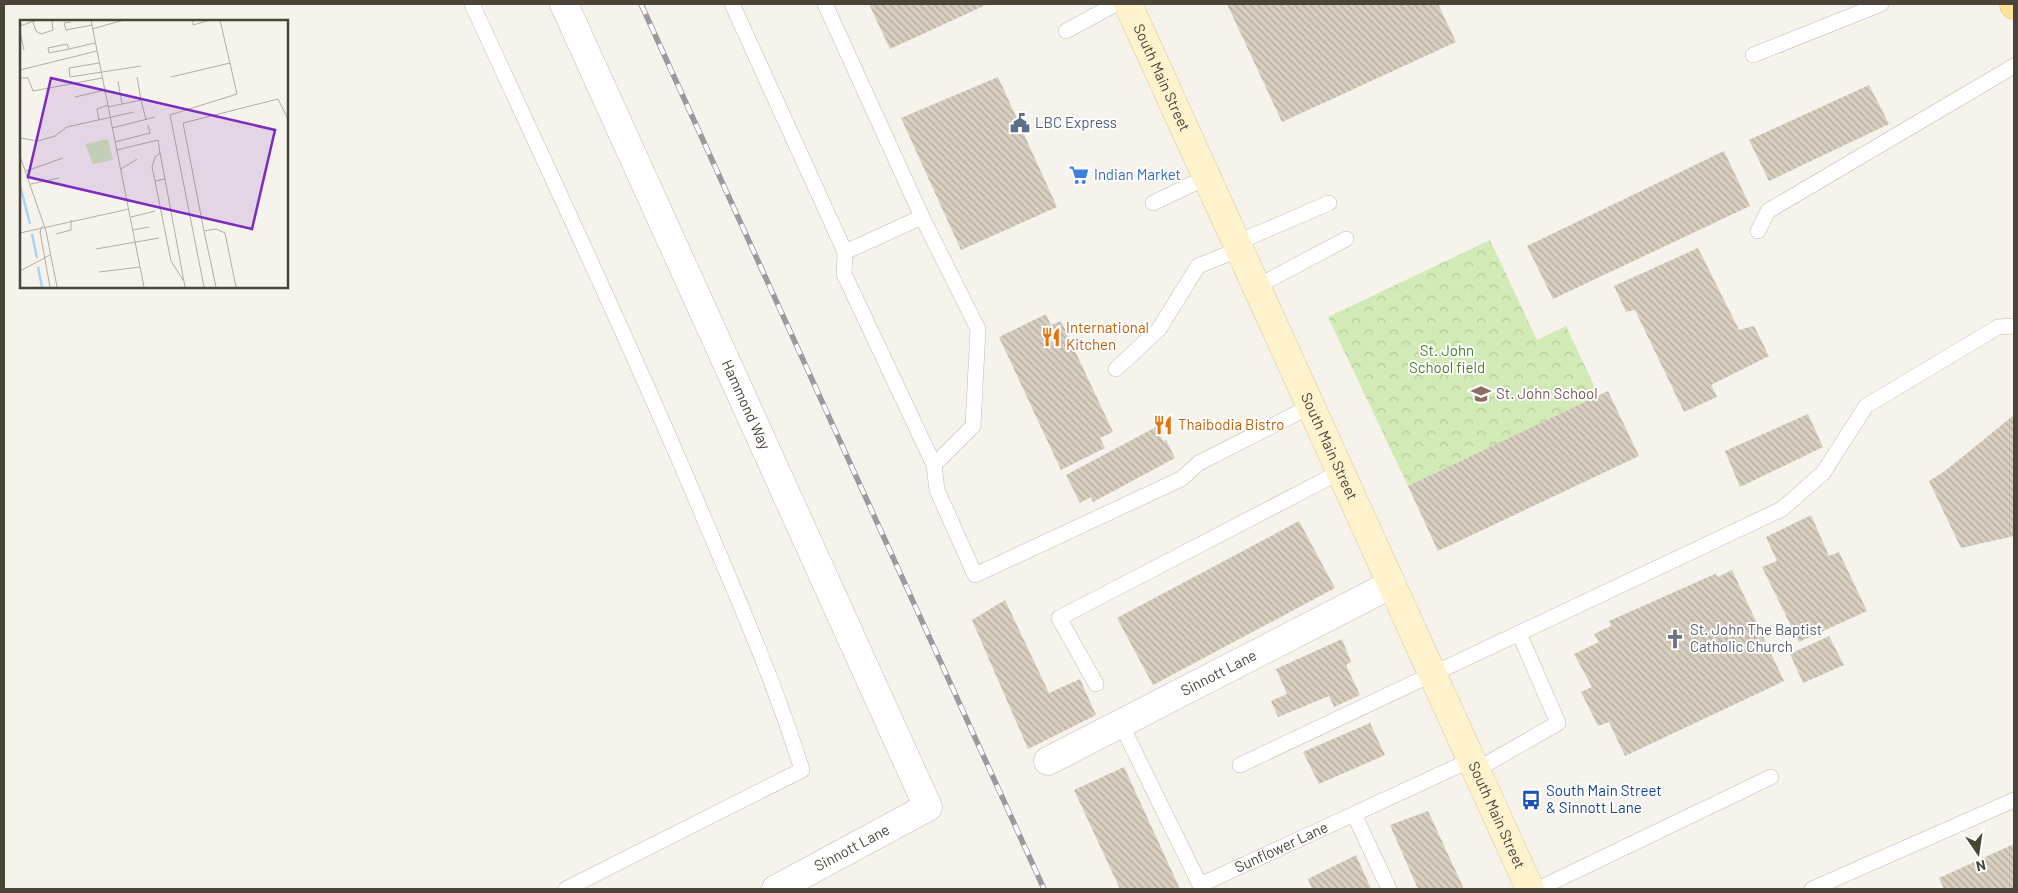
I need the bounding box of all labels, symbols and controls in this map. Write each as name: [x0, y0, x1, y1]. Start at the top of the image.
inset map: [20, 20, 288, 288]
street label: South Main Street: [1130, 21, 1195, 134]
public building icon: LBC Express: [1009, 112, 1031, 134]
place label: LBC Express: [1035, 113, 1117, 131]
supermarket icon: Indian Market: [1068, 164, 1090, 186]
place label: Indian Market: [1094, 165, 1181, 183]
place label: International Kitchen: [1066, 318, 1149, 353]
restaurant icon: International Kitchen: [1040, 326, 1062, 348]
park label: St. John School field: [1409, 341, 1485, 376]
street label: Hammond Way: [718, 357, 775, 452]
school or university icon: St. John School: [1470, 383, 1492, 405]
place label: St. John School: [1496, 384, 1598, 402]
street label: South Main Street: [1298, 390, 1362, 503]
restaurant icon: Thaibodia Bistro: [1152, 414, 1174, 436]
place label: Thaibodia Bistro: [1178, 415, 1285, 433]
place label: St. John The Baptist Catholic Church: [1690, 620, 1822, 655]
church icon: St. John The Baptist Catholic Church: [1664, 628, 1686, 650]
street label: Sinnott Lane: [1177, 645, 1259, 699]
street label: South Main Street: [1465, 758, 1530, 871]
place label: South Main Street & Sinnott Lane: [1546, 781, 1662, 816]
bus stop icon: South Main Street & Sinnott Lane: [1520, 789, 1542, 811]
street label: Sunflower Lane: [1231, 817, 1331, 876]
street label: Sinnott Lane: [811, 820, 892, 875]
north arrow: [1953, 828, 2003, 878]
text: N: [1975, 857, 1987, 875]

